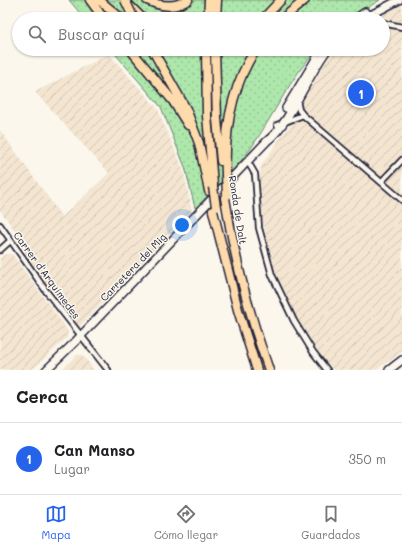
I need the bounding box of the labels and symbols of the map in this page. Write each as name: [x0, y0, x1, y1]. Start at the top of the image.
pin: 1: [348, 78, 374, 108]
street label: Ronda de Dalt: [226, 175, 250, 245]
your location: [172, 215, 192, 235]
street label: Carrer d'Arquímedes: [11, 228, 84, 322]
street label: Carretera del Mig: [97, 230, 169, 304]

